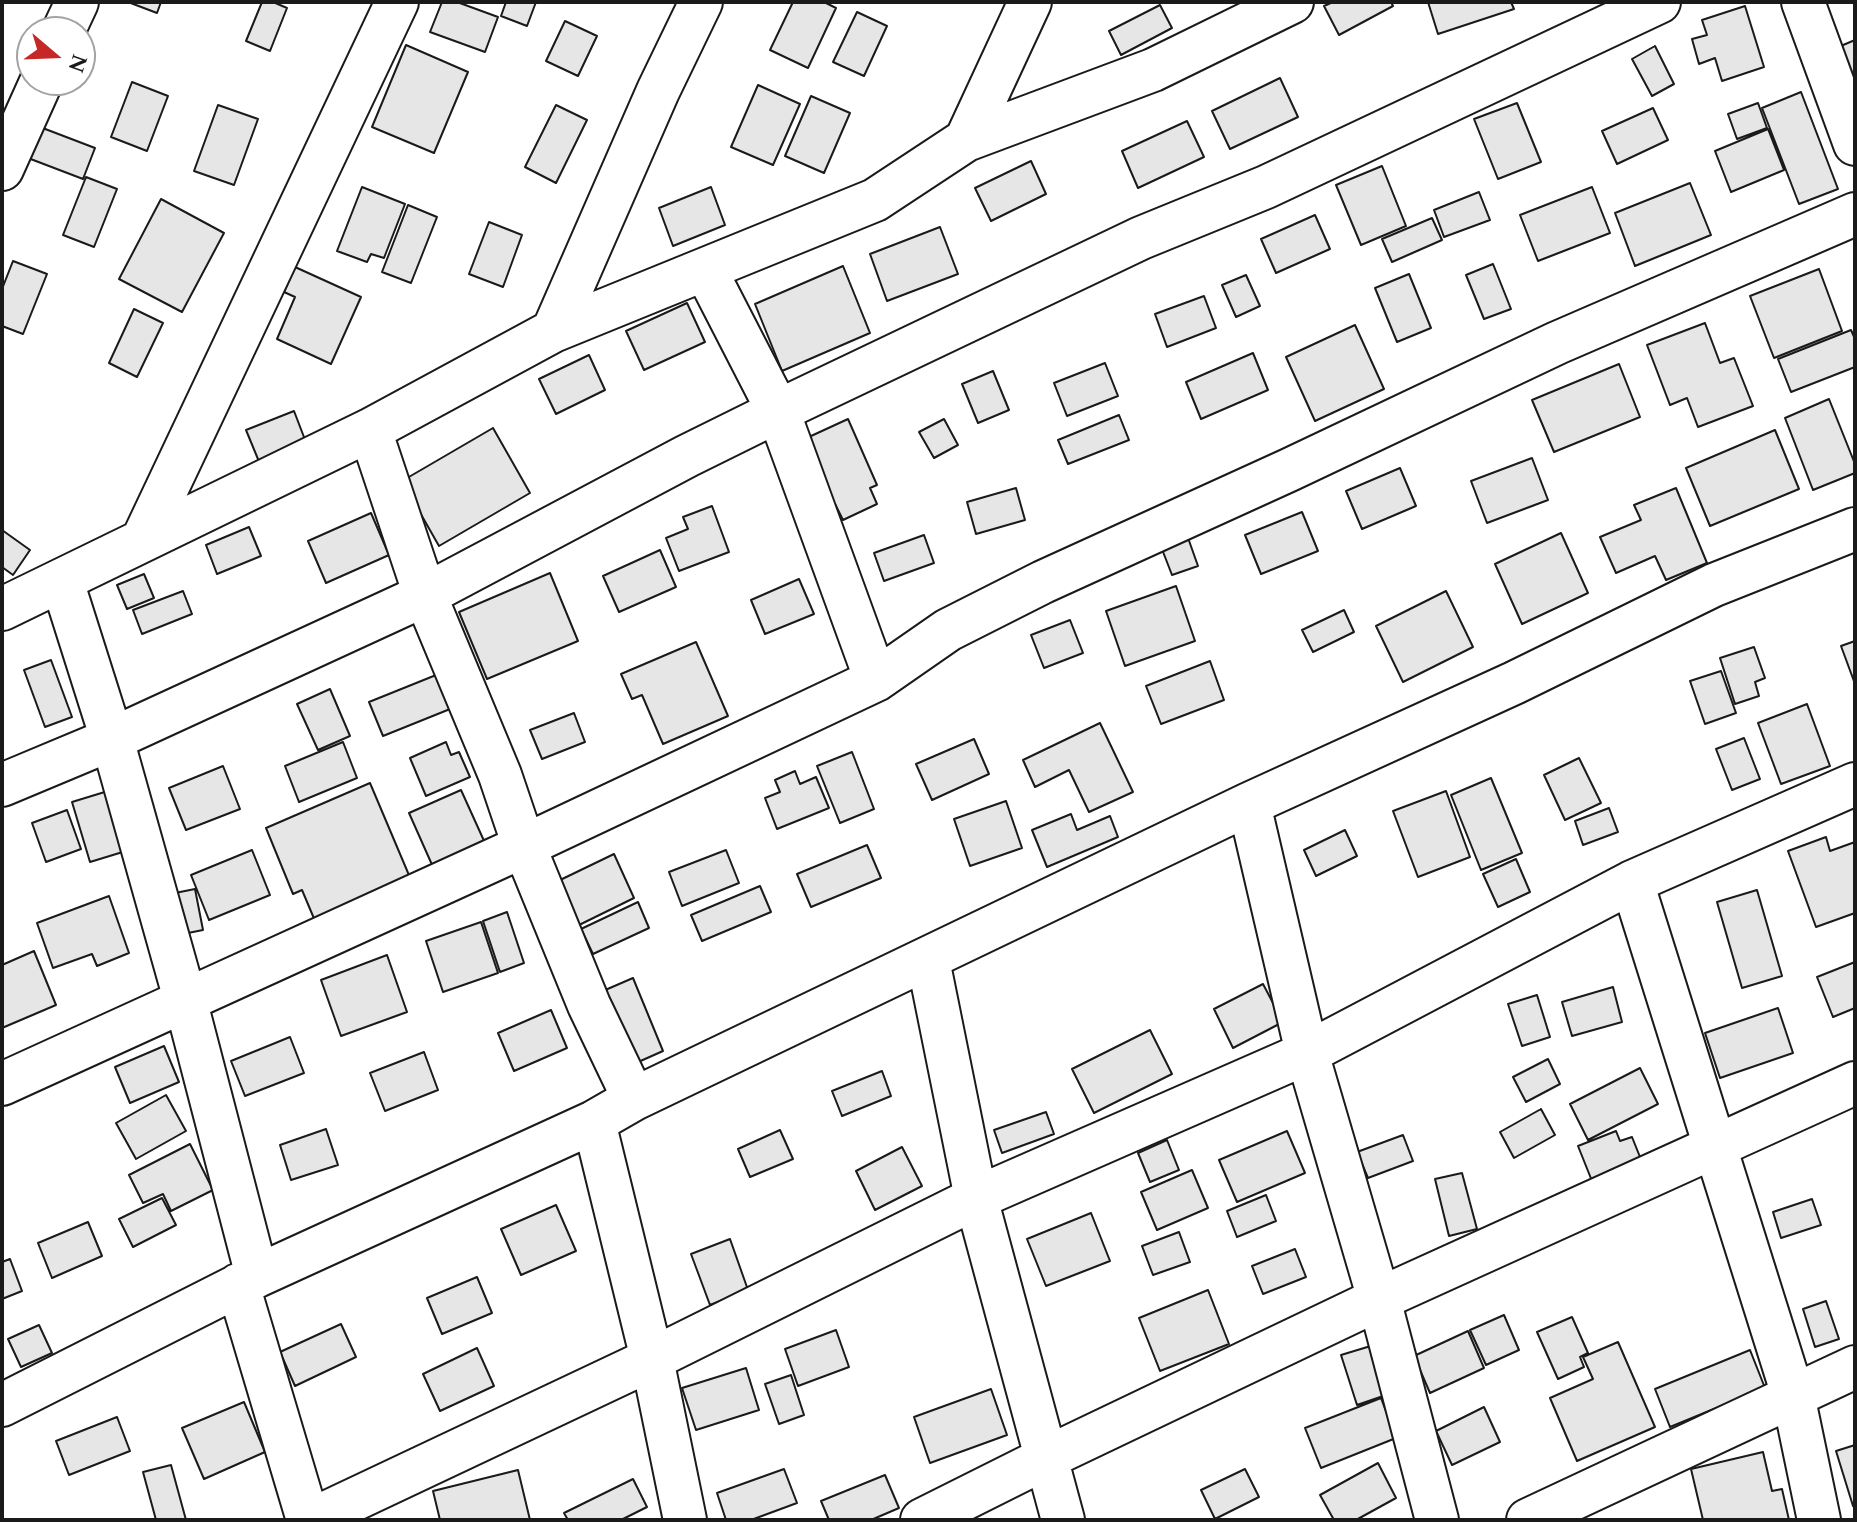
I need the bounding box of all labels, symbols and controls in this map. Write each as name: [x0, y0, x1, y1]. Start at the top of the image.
north arrow: [16, 16, 96, 96]
text: N: [59, 49, 96, 77]

